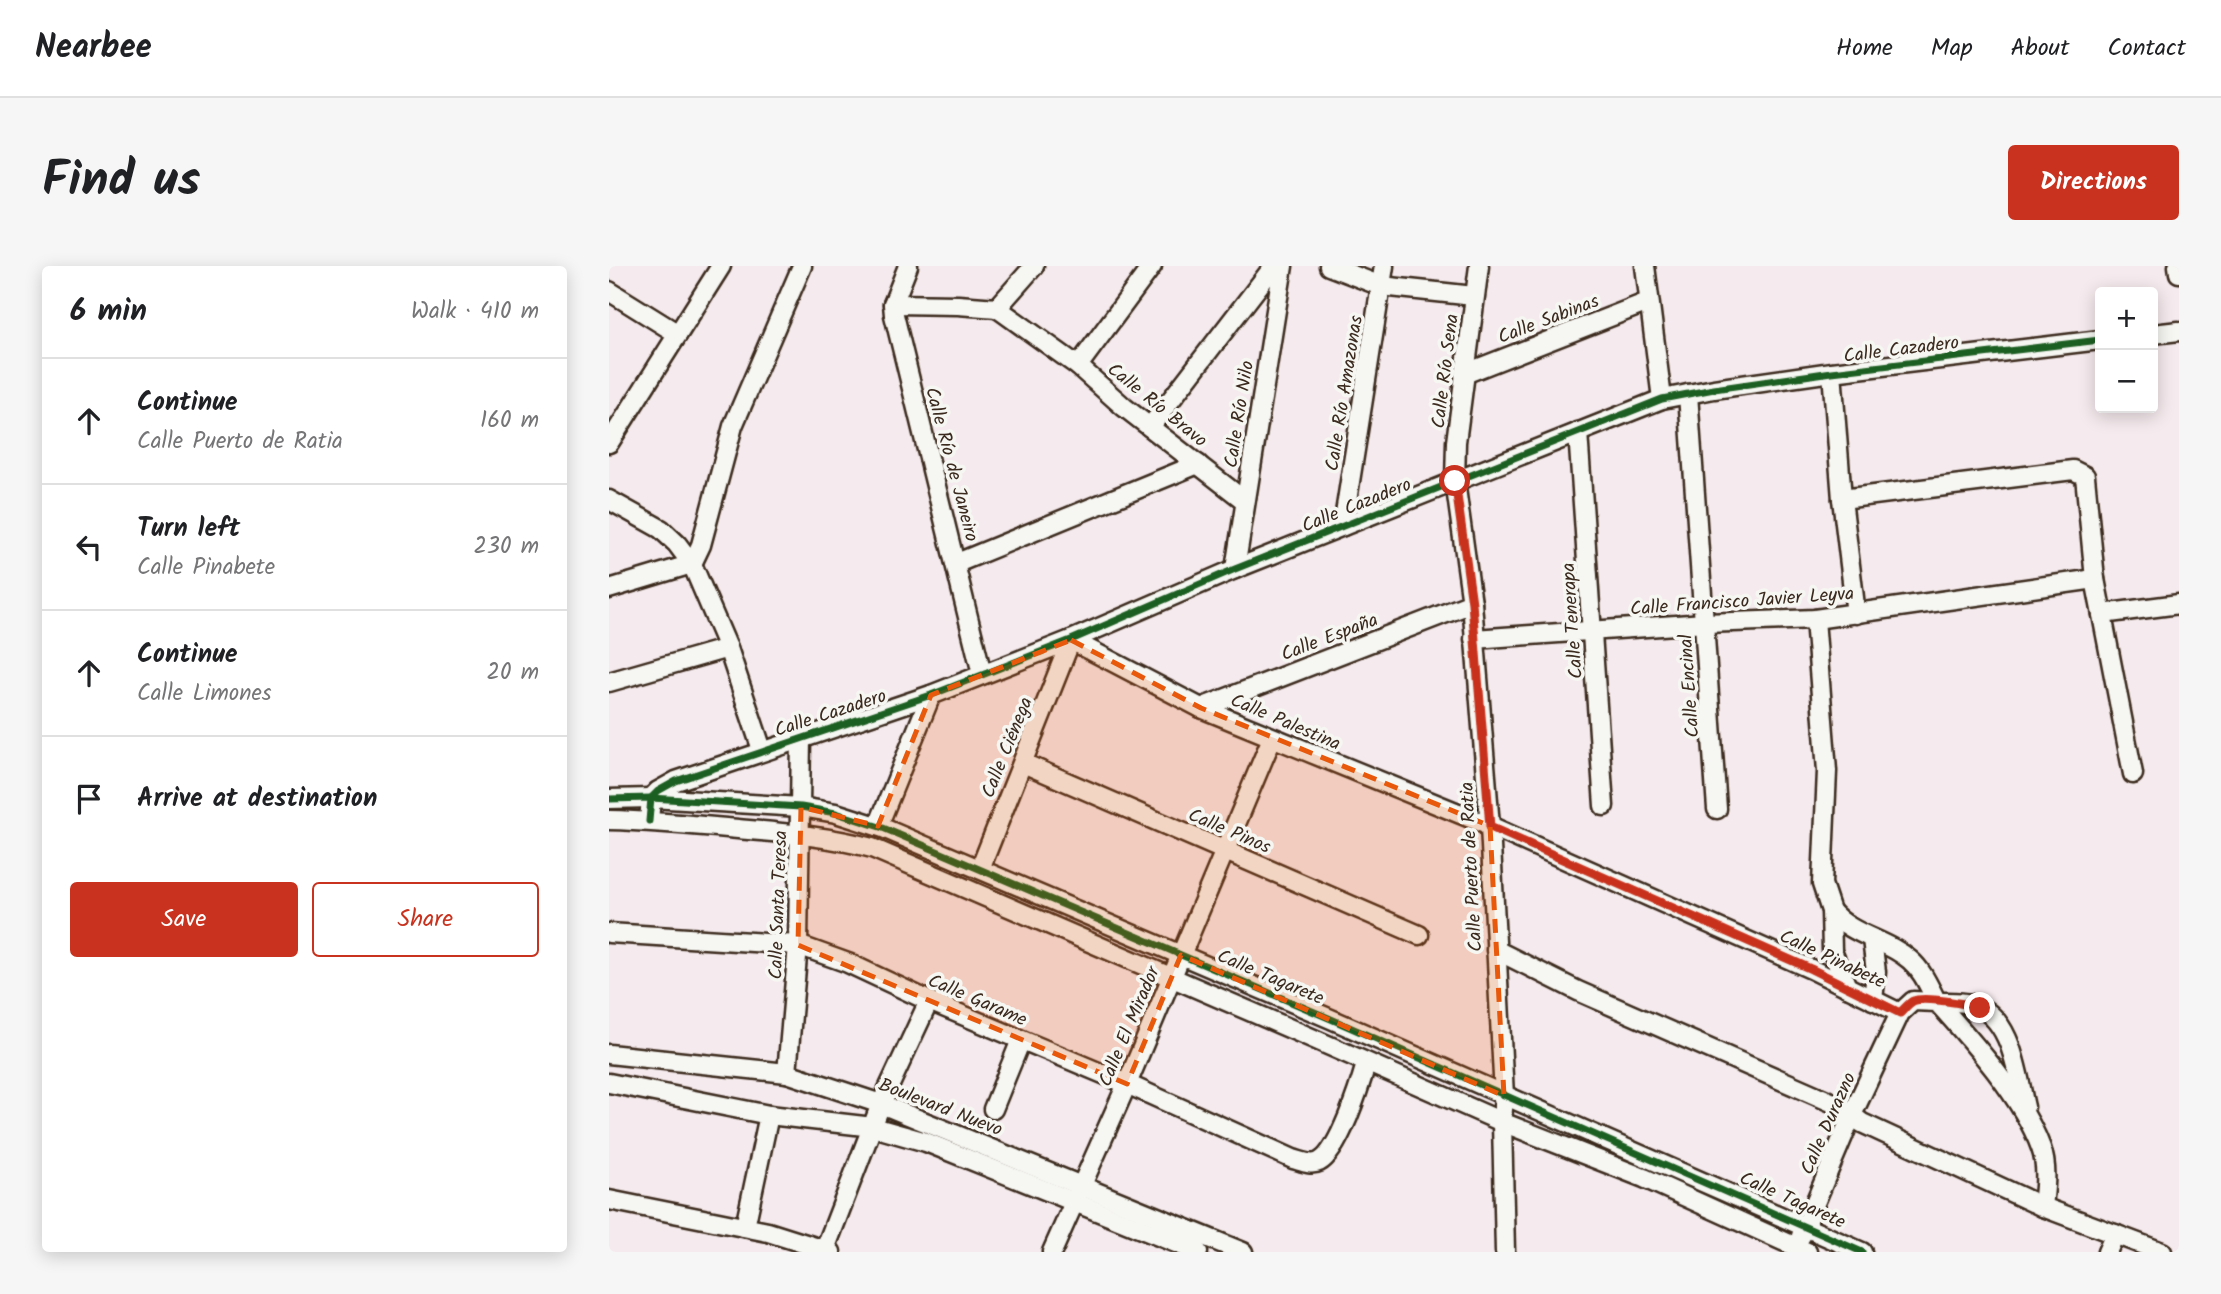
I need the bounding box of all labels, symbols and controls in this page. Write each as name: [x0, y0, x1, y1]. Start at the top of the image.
text: Nearbee: [35, 22, 152, 75]
text: Home: [1836, 29, 1893, 68]
text: Map: [1931, 29, 1973, 68]
text: About: [2011, 29, 2069, 68]
text: Contact: [2107, 29, 2186, 68]
text: Find us: [42, 143, 200, 221]
button: Directions: [2008, 145, 2179, 220]
street label: Calle Sabinas: [1494, 287, 1604, 353]
map controls: [2095, 287, 2158, 413]
button: +: [2095, 287, 2158, 350]
text: 6 min: [70, 288, 147, 336]
text: Walk · 410 m: [411, 294, 539, 330]
street label: Calle Río Sena: [1424, 312, 1468, 430]
street label: Calle Río Amazonas: [1318, 313, 1372, 473]
street label: Calle Cazadero: [1842, 328, 1961, 372]
button: −: [2095, 350, 2158, 413]
street label: Calle Río Bravo: [1100, 356, 1213, 455]
street label: Calle Río Nilo: [1217, 359, 1263, 470]
text: Continue: [137, 382, 238, 424]
street label: Calle Río de Janeiro: [916, 384, 986, 545]
icon: ahead: [70, 402, 108, 440]
text: 160 m: [480, 403, 539, 439]
text: Calle Puerto de Ratia: [137, 424, 343, 460]
route start: [1439, 465, 1470, 496]
street label: Calle Cazadero: [1297, 470, 1416, 542]
text: Turn left: [137, 508, 240, 550]
icon: left: [70, 528, 108, 566]
text: 230 m: [473, 529, 539, 565]
text: Calle Pinabete: [137, 550, 275, 586]
street label: Calle Tenerapa: [1554, 562, 1592, 680]
street label: Calle Francisco Javier Leyva: [1629, 579, 1855, 625]
street label: Calle España: [1277, 606, 1383, 670]
street label: Calle Encinal: [1671, 633, 1709, 739]
text: Continue: [137, 634, 238, 676]
icon: ahead: [70, 654, 108, 692]
text: 20 m: [487, 655, 539, 691]
text: Calle Limones: [137, 676, 272, 712]
street label: Calle Cazadero: [771, 682, 891, 746]
street label: Calle Palestina: [1225, 686, 1345, 760]
street label: Calle Ciénega: [974, 693, 1042, 803]
text: Arrive at destination: [137, 778, 377, 820]
icon: arrive: [70, 780, 108, 818]
street label: Calle Puerto de Ratia: [1453, 781, 1491, 953]
street label: Calle Pinos: [1183, 801, 1275, 863]
street label: Calle Santa Teresa: [761, 830, 797, 980]
button: Save: [70, 882, 298, 957]
button: Share: [312, 882, 539, 957]
street label: Calle Pinabete: [1774, 922, 1891, 998]
street label: Calle Tagarete: [1212, 942, 1329, 1014]
street label: Calle El Mirador: [1091, 960, 1169, 1092]
street label: Calle Garame: [923, 966, 1032, 1035]
route end: [1964, 992, 1995, 1023]
street label: Calle Durazno: [1793, 1068, 1865, 1180]
street label: Boulevard Nuevo: [874, 1070, 1007, 1145]
street label: Calle Tagarete: [1734, 1164, 1851, 1238]

